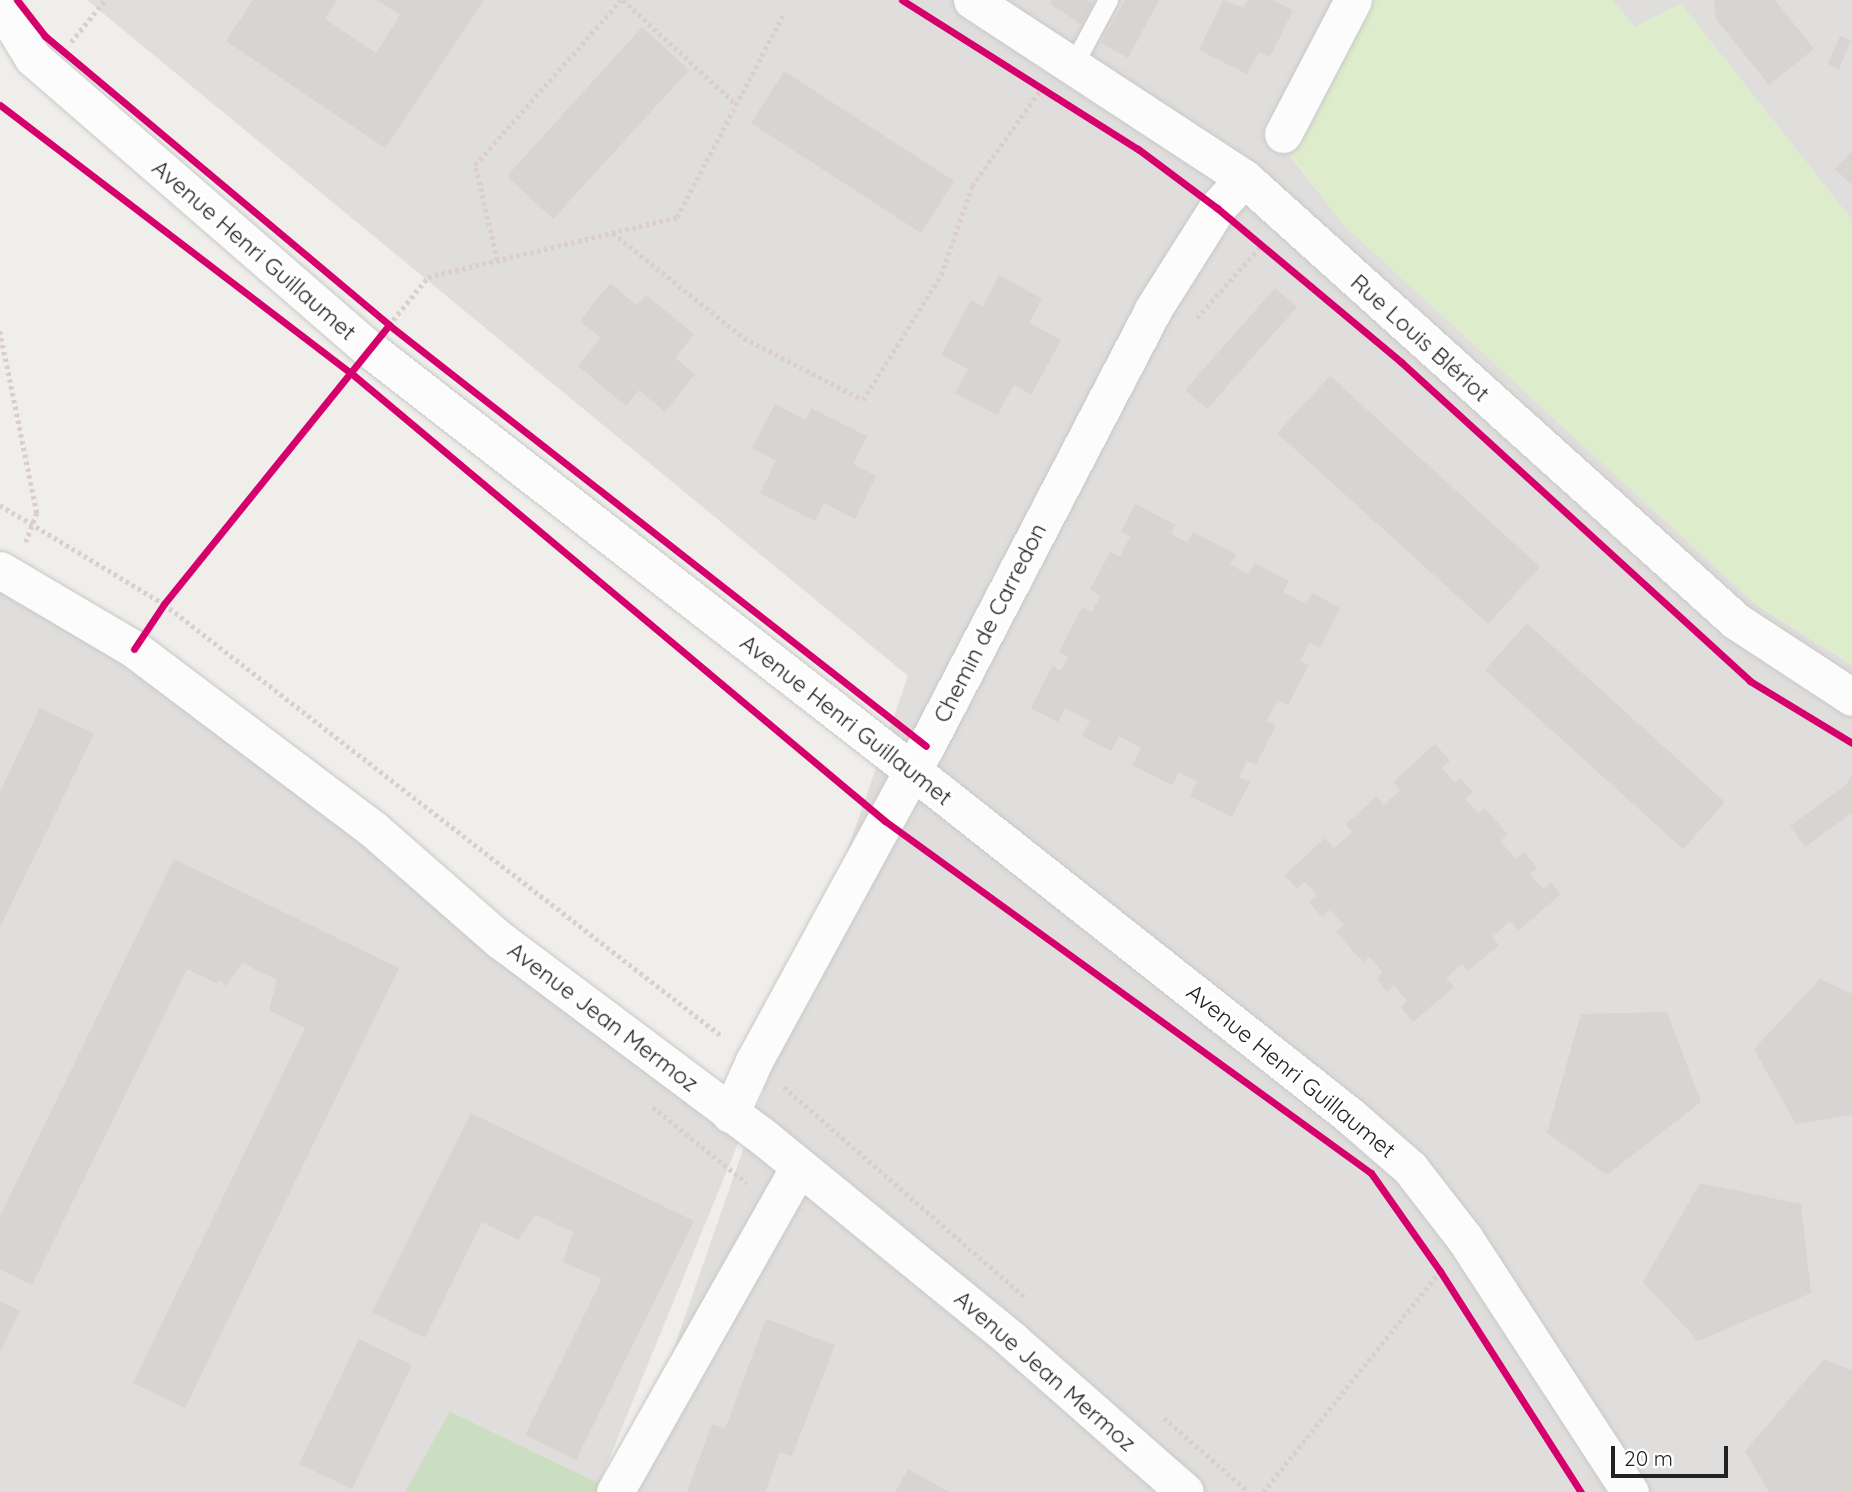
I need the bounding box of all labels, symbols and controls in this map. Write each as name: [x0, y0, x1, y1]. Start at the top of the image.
street label: Avenue Henri Guillaumet: [146, 154, 362, 346]
street label: Rue Louis Blériot: [1345, 268, 1495, 408]
street label: Chemin de Carredon: [928, 519, 1052, 727]
street label: Avenue Henri Guillaumet: [735, 629, 957, 811]
street label: Avenue Jean Mermoz: [502, 936, 704, 1098]
street label: Avenue Henri Guillaumet: [1181, 978, 1401, 1164]
street label: Avenue Jean Mermoz: [949, 1285, 1141, 1457]
scale bar: [1614, 1432, 1731, 1476]
text: 20 m: [1624, 1445, 1673, 1471]

